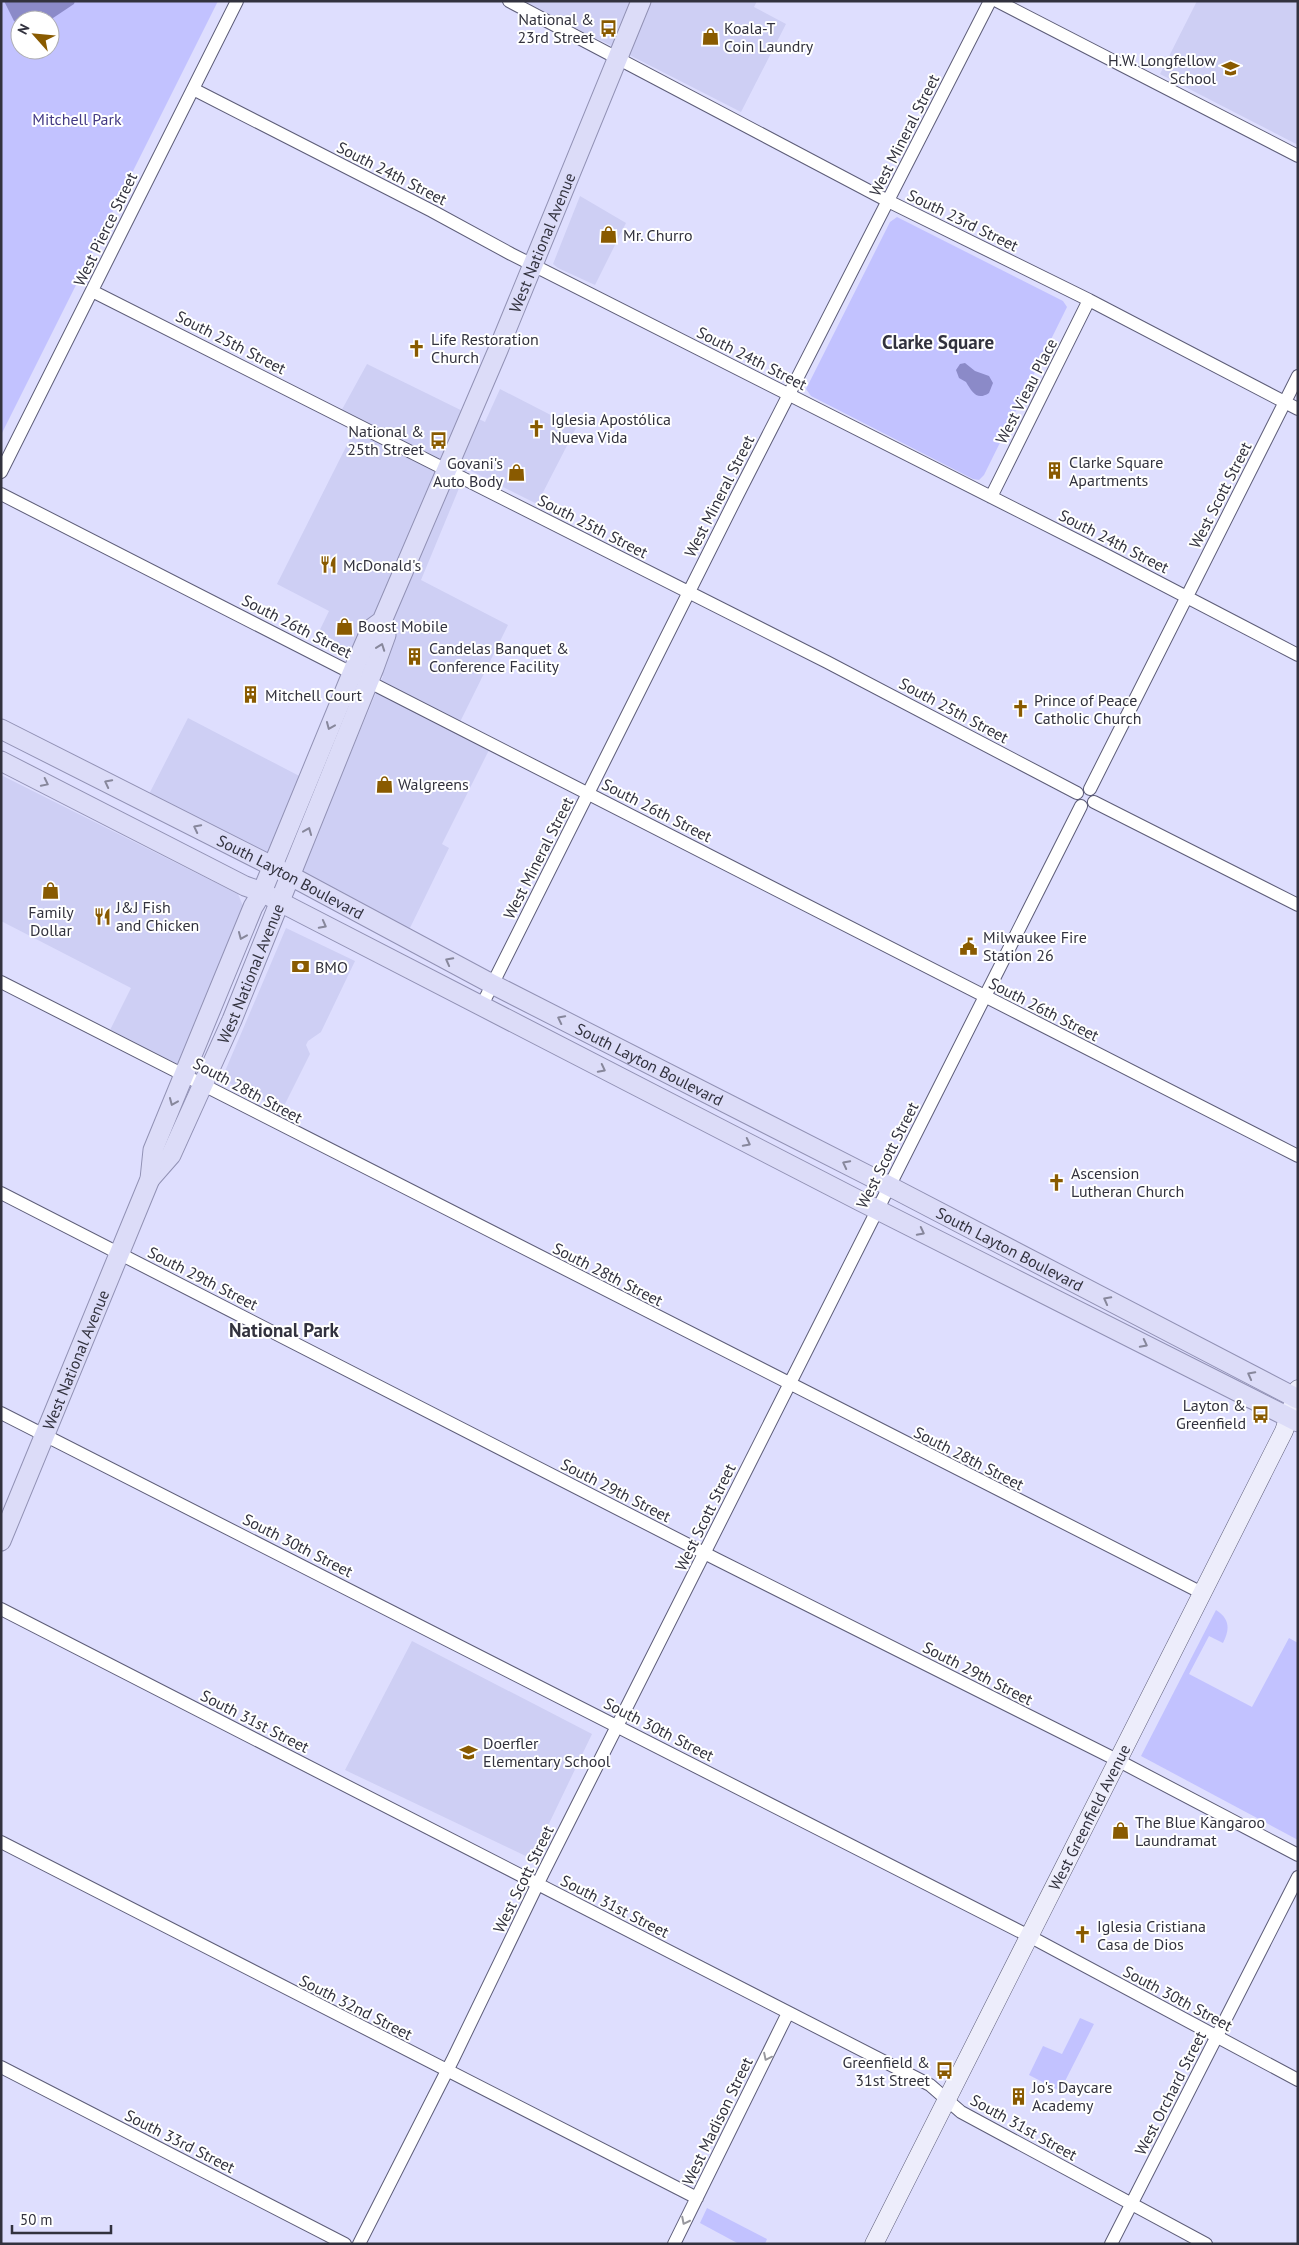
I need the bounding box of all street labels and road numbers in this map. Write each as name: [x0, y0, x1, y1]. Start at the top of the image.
street label: West Mineral Street: [865, 70, 944, 199]
street label: South 24th Street: [334, 137, 451, 210]
street label: West Pierce Street: [69, 168, 141, 289]
street label: West National Avenue: [504, 170, 580, 316]
street label: South 23rd Street: [904, 185, 1022, 256]
street label: South 25th Street: [173, 306, 290, 379]
street label: South 24th Street: [694, 322, 811, 395]
street label: West Vieau Place: [991, 335, 1061, 447]
street label: West Mineral Street: [680, 431, 759, 560]
street label: West Scott Street: [1185, 438, 1256, 552]
street label: South 25th Street: [535, 490, 652, 563]
street label: South 24th Street: [1056, 505, 1173, 578]
street label: South 26th Street: [239, 590, 356, 663]
street label: South 25th Street: [896, 673, 1013, 747]
street label: South 26th Street: [599, 774, 716, 847]
street label: West Mineral Street: [499, 793, 578, 922]
street label: South Layton Boulevard: [214, 830, 367, 923]
street label: West National Avenue: [213, 901, 288, 1047]
street label: South 26th Street: [986, 973, 1103, 1046]
street label: South Layton Boulevard: [572, 1018, 727, 1110]
street label: South 28th Street: [190, 1053, 307, 1127]
street label: West Scott Street: [852, 1098, 923, 1212]
street label: South Layton Boulevard: [933, 1202, 1087, 1295]
street label: South 28th Street: [550, 1238, 667, 1311]
street label: South 29th Street: [145, 1242, 262, 1315]
street label: West National Avenue: [38, 1287, 113, 1433]
street label: South 28th Street: [911, 1422, 1028, 1495]
street label: South 29th Street: [558, 1454, 675, 1527]
street label: West Scott Street: [670, 1460, 740, 1574]
street label: South 30th Street: [240, 1509, 357, 1582]
street label: South 29th Street: [920, 1637, 1037, 1710]
street label: South 31st Street: [197, 1685, 313, 1757]
street label: South 30th Street: [601, 1693, 718, 1766]
street label: West Greenfield Avenue: [1044, 1741, 1134, 1894]
street label: West Scott Street: [488, 1822, 558, 1936]
street label: South 31st Street: [557, 1870, 673, 1942]
street label: South 30th Street: [1120, 1961, 1237, 2035]
street label: South 32nd Street: [296, 1970, 416, 2044]
street label: West Orchard Street: [1130, 2027, 1210, 2158]
street label: West Madison Street: [677, 2053, 757, 2188]
street label: South 31st Street: [967, 2089, 1081, 2165]
street label: South 33rd Street: [122, 2105, 239, 2178]

